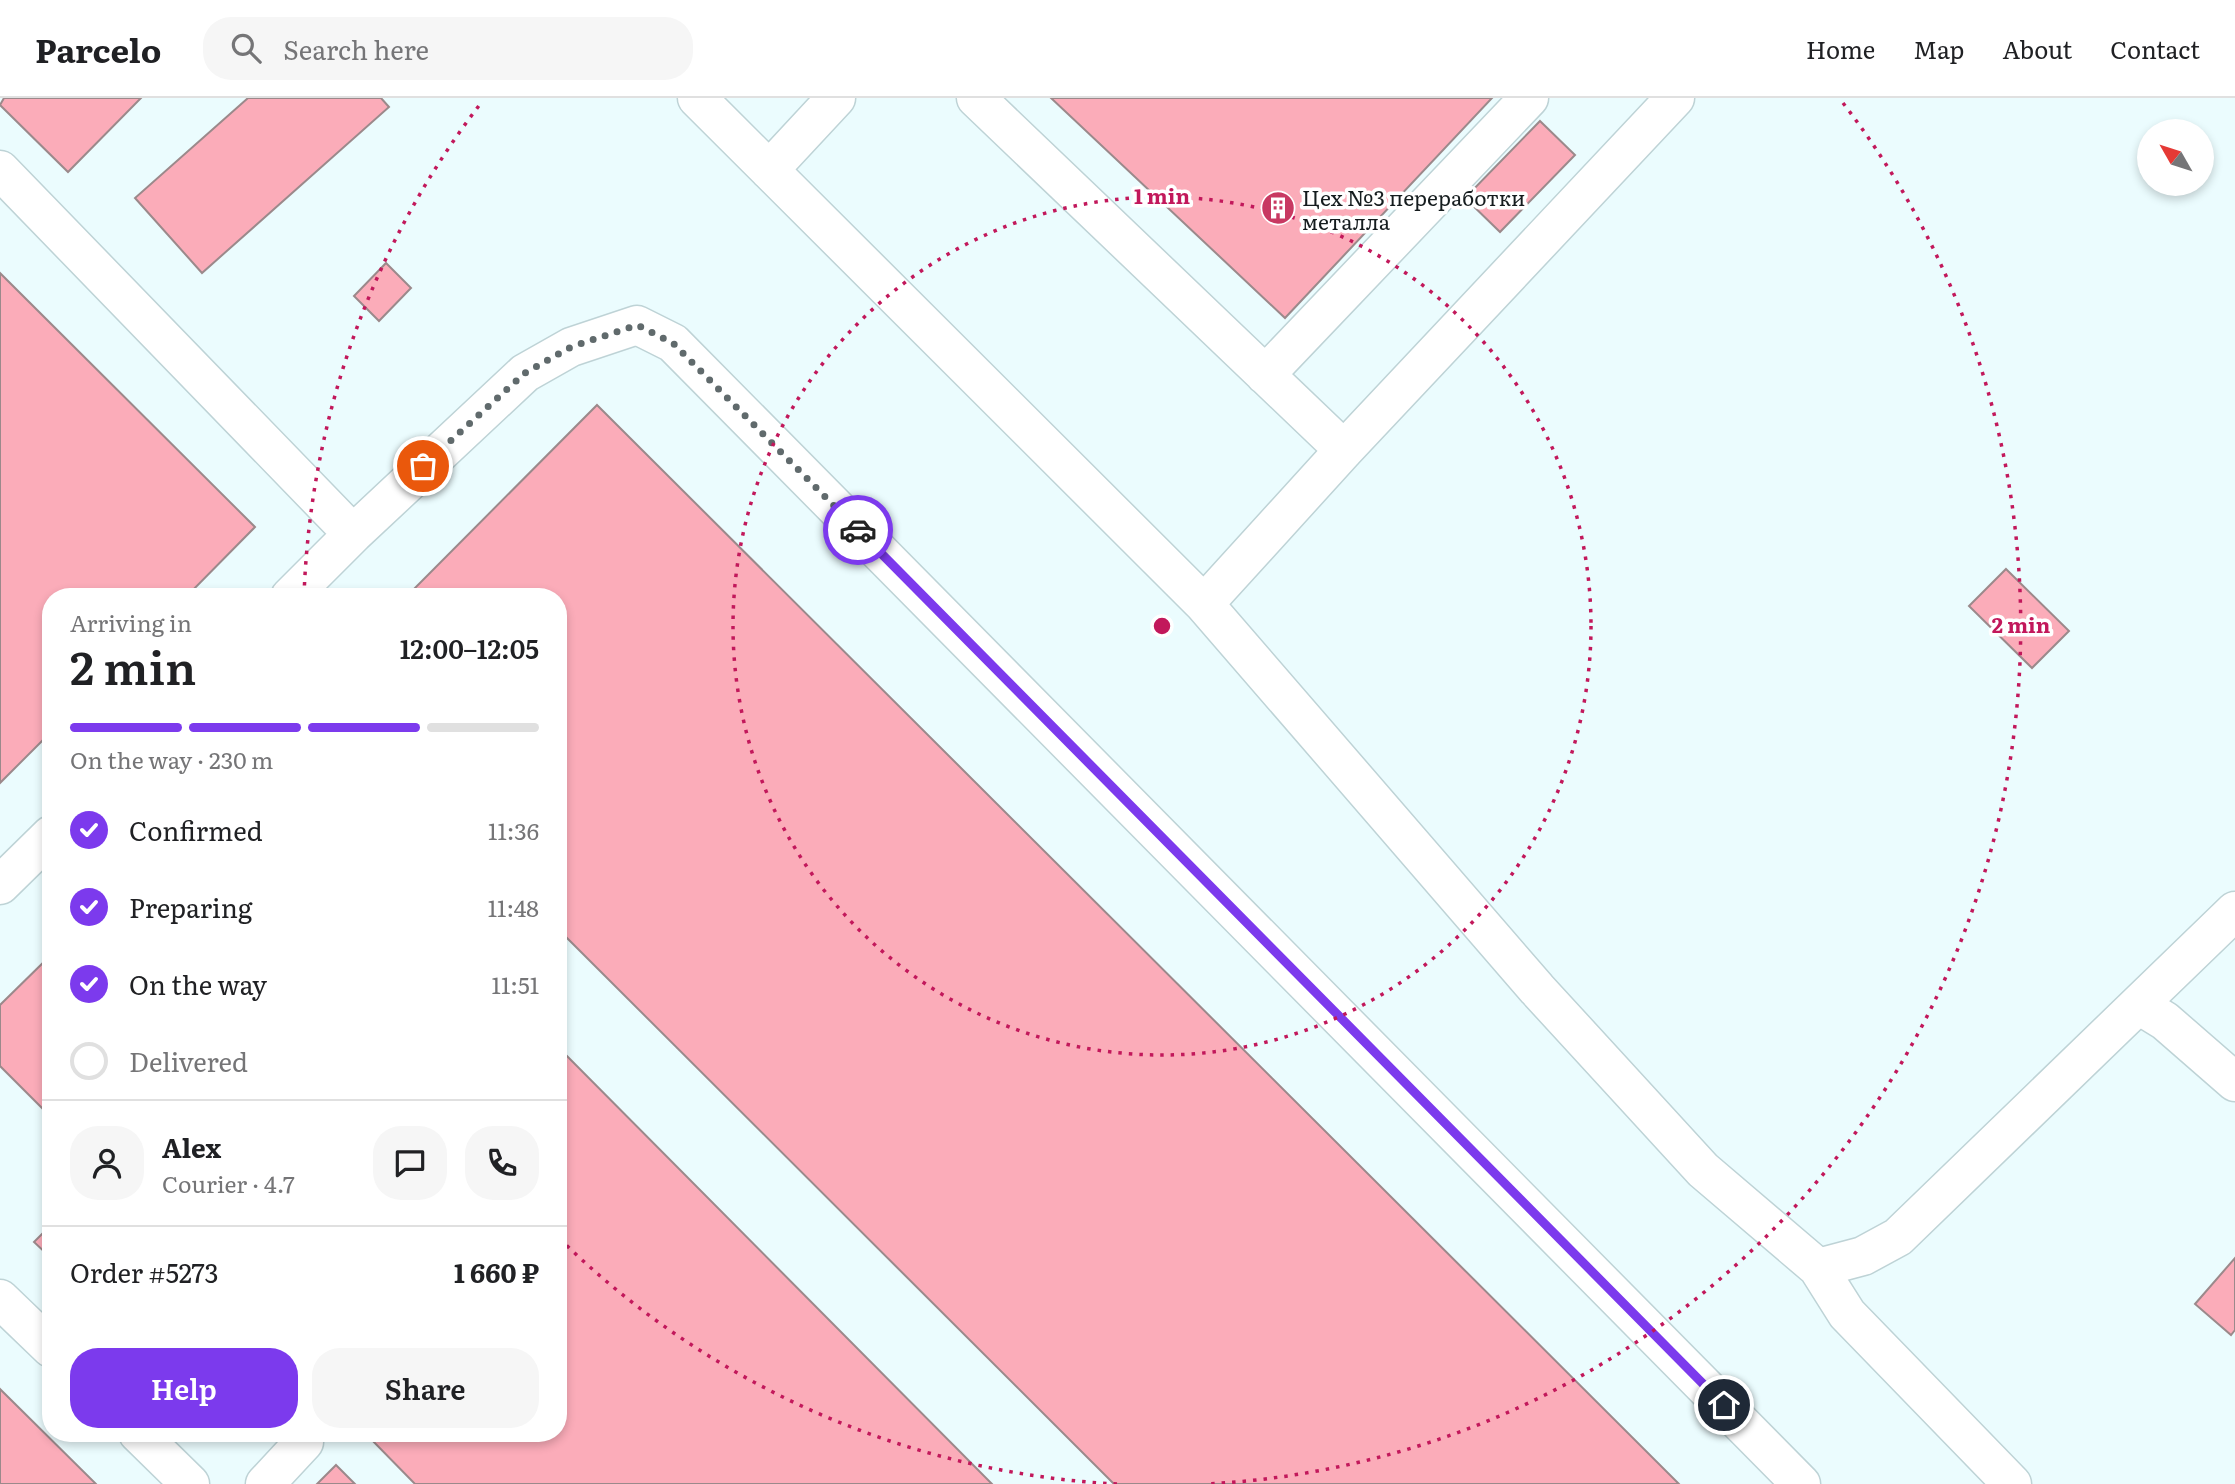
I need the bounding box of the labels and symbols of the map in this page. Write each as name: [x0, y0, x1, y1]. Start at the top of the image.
north arrow: [2137, 119, 2214, 196]
text: 1 min: [1134, 179, 1190, 210]
place label: Цех №3 переработки металла: [1302, 181, 1525, 236]
building icon: Цех №3 переработки металла: [1259, 189, 1297, 227]
pin: [393, 436, 453, 496]
courier: [823, 495, 893, 565]
text: 2 min: [1992, 608, 2051, 639]
centre of rings: [1150, 614, 1174, 638]
pin: [1694, 1375, 1754, 1435]

